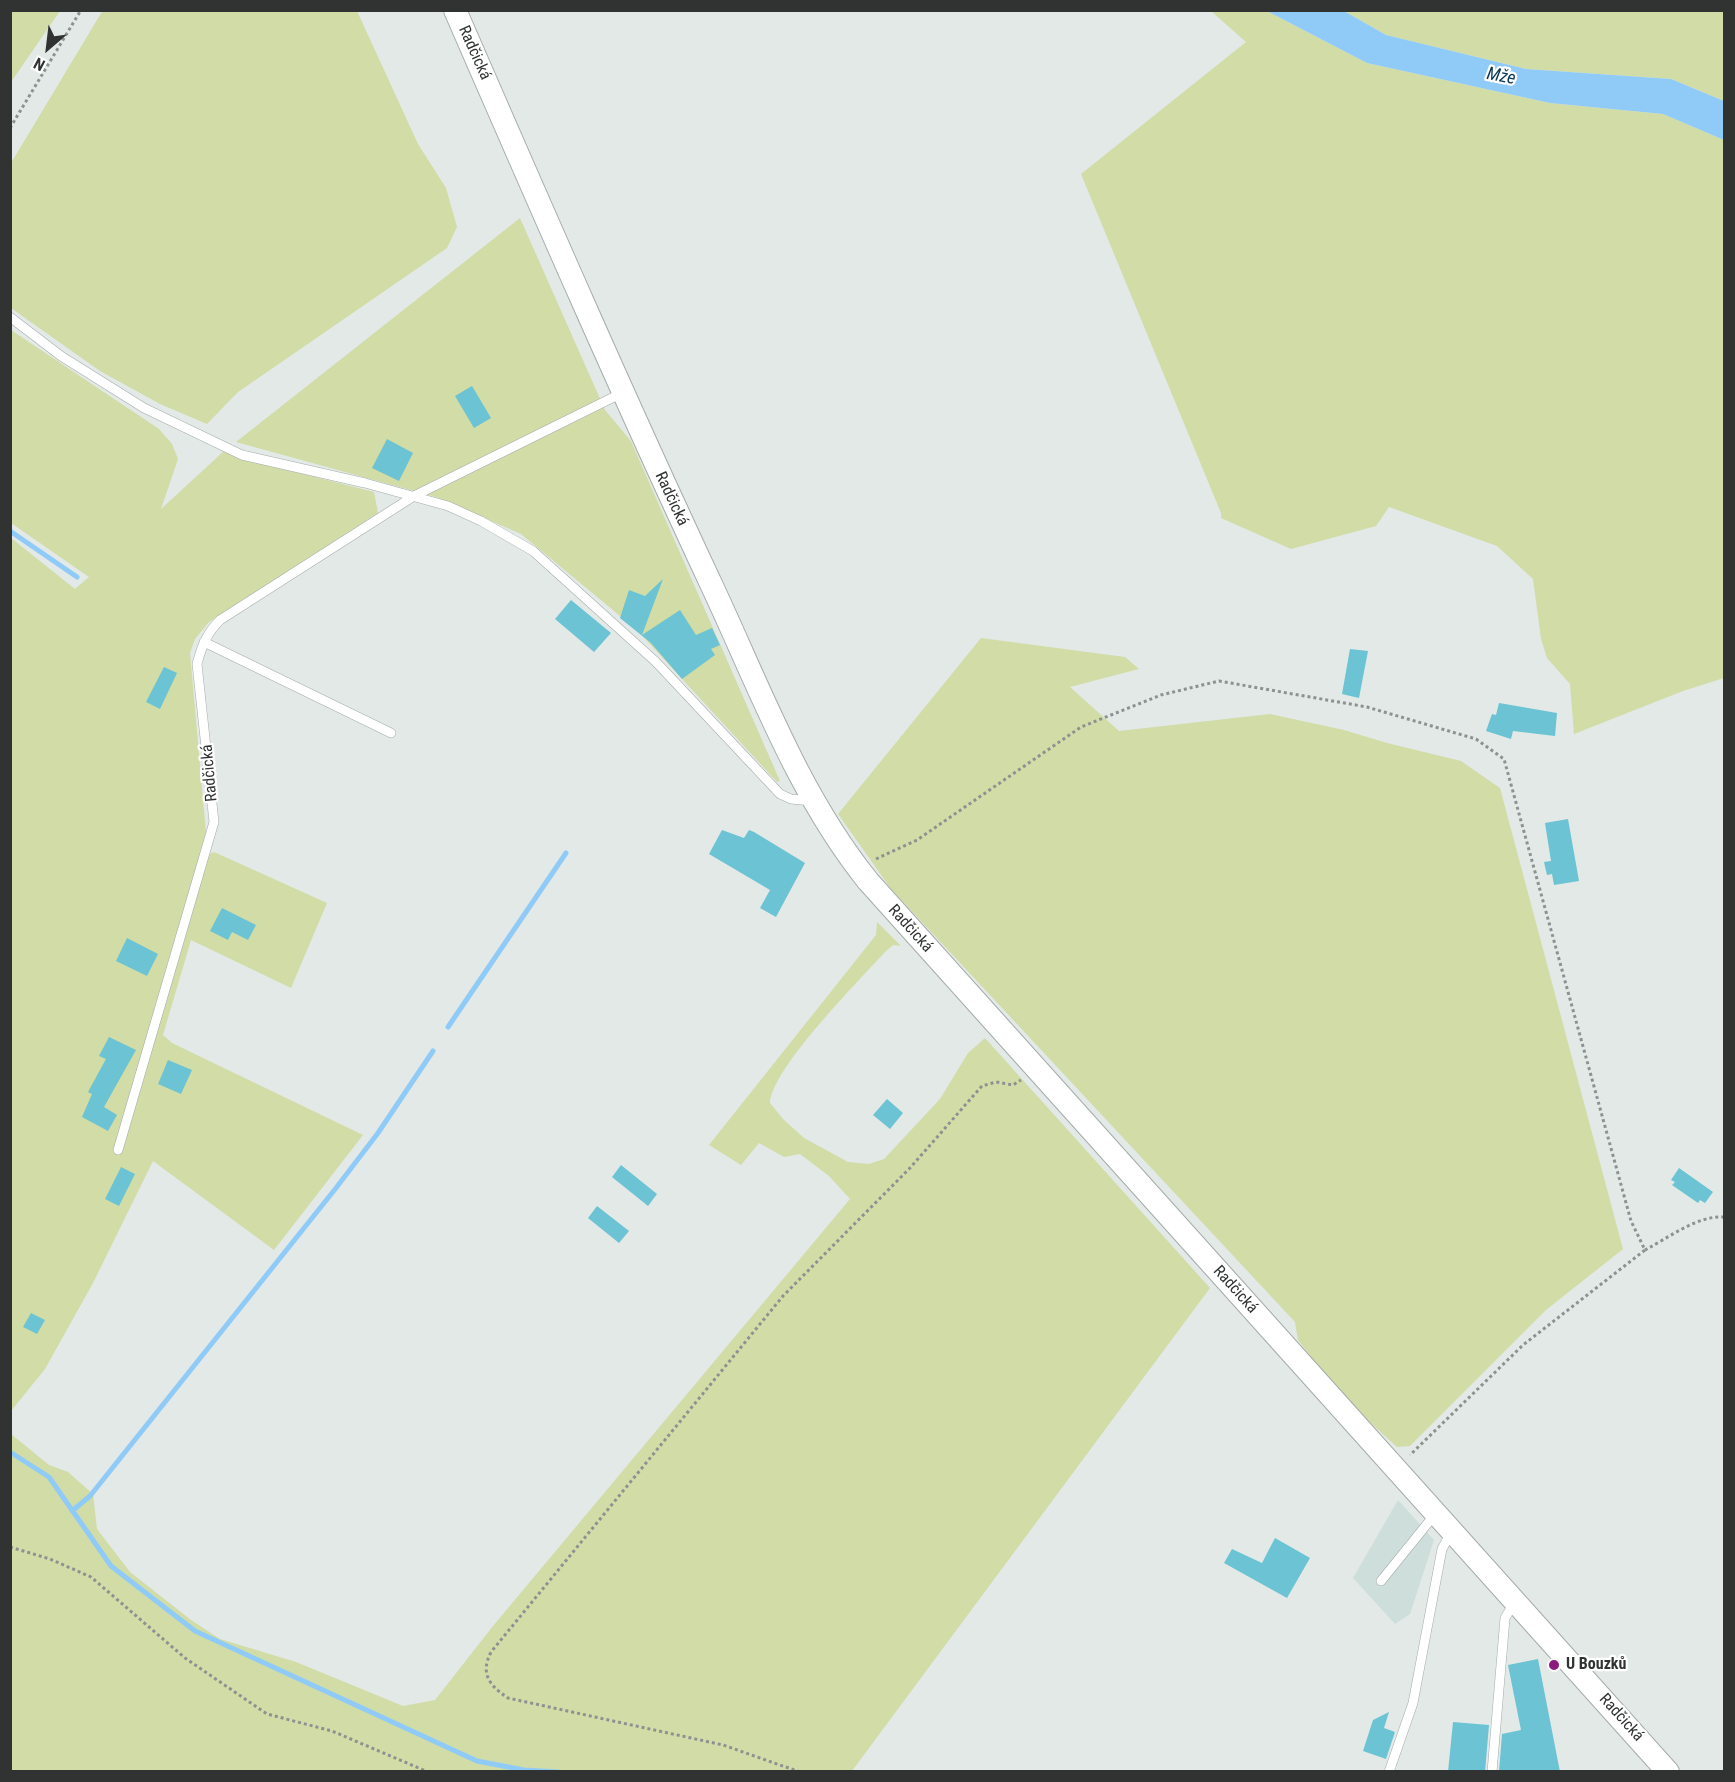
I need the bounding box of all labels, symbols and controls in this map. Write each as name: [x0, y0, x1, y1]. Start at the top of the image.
north arrow: [18, 18, 78, 78]
street label: Radčická: [454, 23, 494, 83]
text: N: [31, 54, 48, 75]
water label: Mže: [1485, 64, 1517, 90]
street label: Radčická: [650, 469, 692, 529]
street label: Radčická: [198, 744, 222, 802]
street label: Radčická: [884, 901, 936, 957]
street label: Radčická: [1209, 1262, 1261, 1318]
place label: U Bouzků: [1566, 1655, 1626, 1675]
marker: U Bouzků: [1547, 1658, 1561, 1672]
street label: Radčická: [1595, 1690, 1647, 1746]

